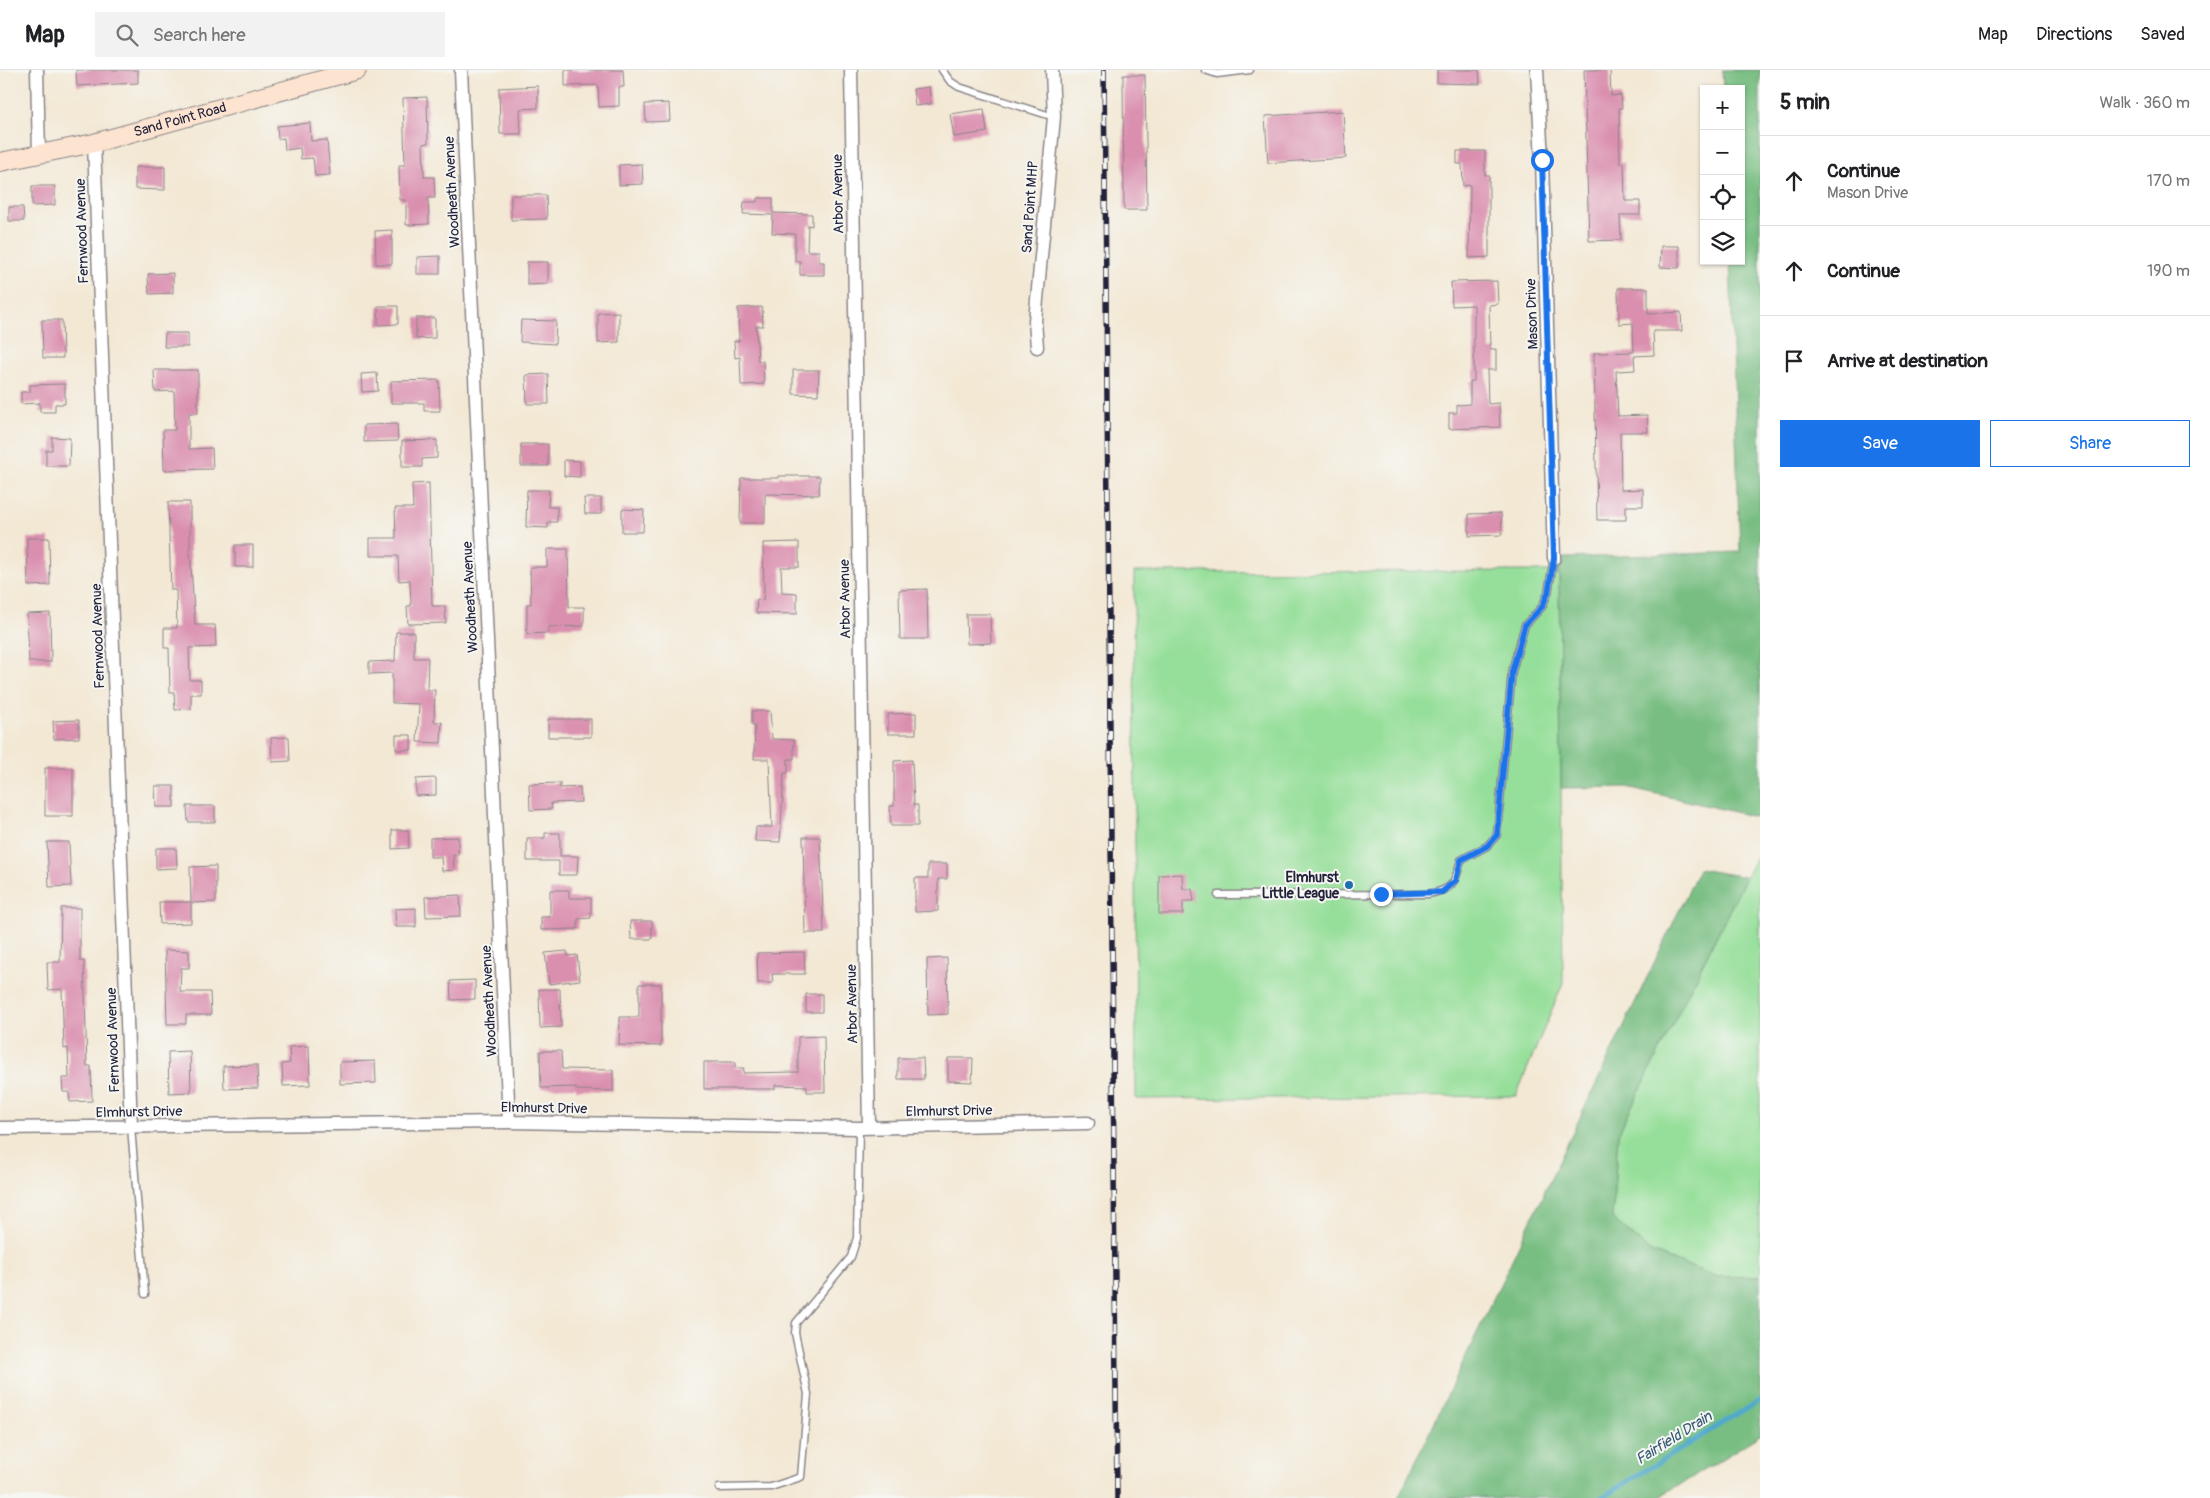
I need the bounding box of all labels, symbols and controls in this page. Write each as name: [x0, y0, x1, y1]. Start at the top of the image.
search box: [95, 12, 445, 57]
text: Map: [25, 20, 65, 49]
icon: search: [113, 21, 141, 49]
text: Search here: [153, 23, 246, 47]
text: Map: [1978, 23, 2008, 46]
text: Directions: [2036, 23, 2112, 46]
text: Saved: [2140, 23, 2185, 46]
map controls: [1700, 85, 1745, 265]
button: +: [1700, 85, 1745, 130]
text: 5 min: [1780, 89, 1830, 116]
text: Walk · 360 m: [2099, 93, 2190, 113]
street label: Sand Point Road: [132, 98, 228, 140]
button: −: [1700, 130, 1745, 175]
street label: Woodheath Avenue: [441, 136, 463, 248]
route start: [1531, 149, 1554, 172]
street label: Arbor Avenue: [829, 154, 847, 234]
text: Continue: [1827, 159, 1900, 183]
street label: Sand Point MHP: [1018, 160, 1042, 254]
icon: ahead: [1780, 167, 1808, 195]
text: 170 m: [2147, 171, 2190, 191]
button: locate: [1700, 175, 1745, 220]
street label: Fernwood Avenue: [72, 178, 92, 284]
text: Mason Drive: [1827, 183, 1908, 203]
button: layers: [1700, 220, 1745, 265]
icon: ahead: [1780, 257, 1808, 285]
text: Continue: [1827, 259, 1900, 283]
text: 190 m: [2147, 261, 2190, 281]
street label: Mason Drive: [1522, 278, 1542, 350]
icon: arrive: [1780, 347, 1808, 375]
text: Arrive at destination: [1827, 349, 1988, 373]
button: Save: [1780, 420, 1980, 467]
button: Share: [1990, 420, 2190, 467]
street label: Woodheath Avenue: [459, 541, 481, 653]
street label: Arbor Avenue: [836, 559, 854, 639]
street label: Fernwood Avenue: [88, 583, 108, 689]
place label: Elmhurst Little League: [1262, 869, 1340, 902]
marker: Elmhurst Little League: [1343, 879, 1355, 891]
route end: [1370, 883, 1393, 906]
street label: Woodheath Avenue: [478, 945, 500, 1057]
street label: Arbor Avenue: [843, 964, 861, 1044]
street label: Fernwood Avenue: [103, 987, 123, 1093]
street label: Elmhurst Drive: [501, 1099, 587, 1117]
street label: Elmhurst Drive: [906, 1102, 992, 1120]
street label: Elmhurst Drive: [96, 1103, 182, 1121]
water label: Fairfield Drain: [1632, 1406, 1717, 1469]

